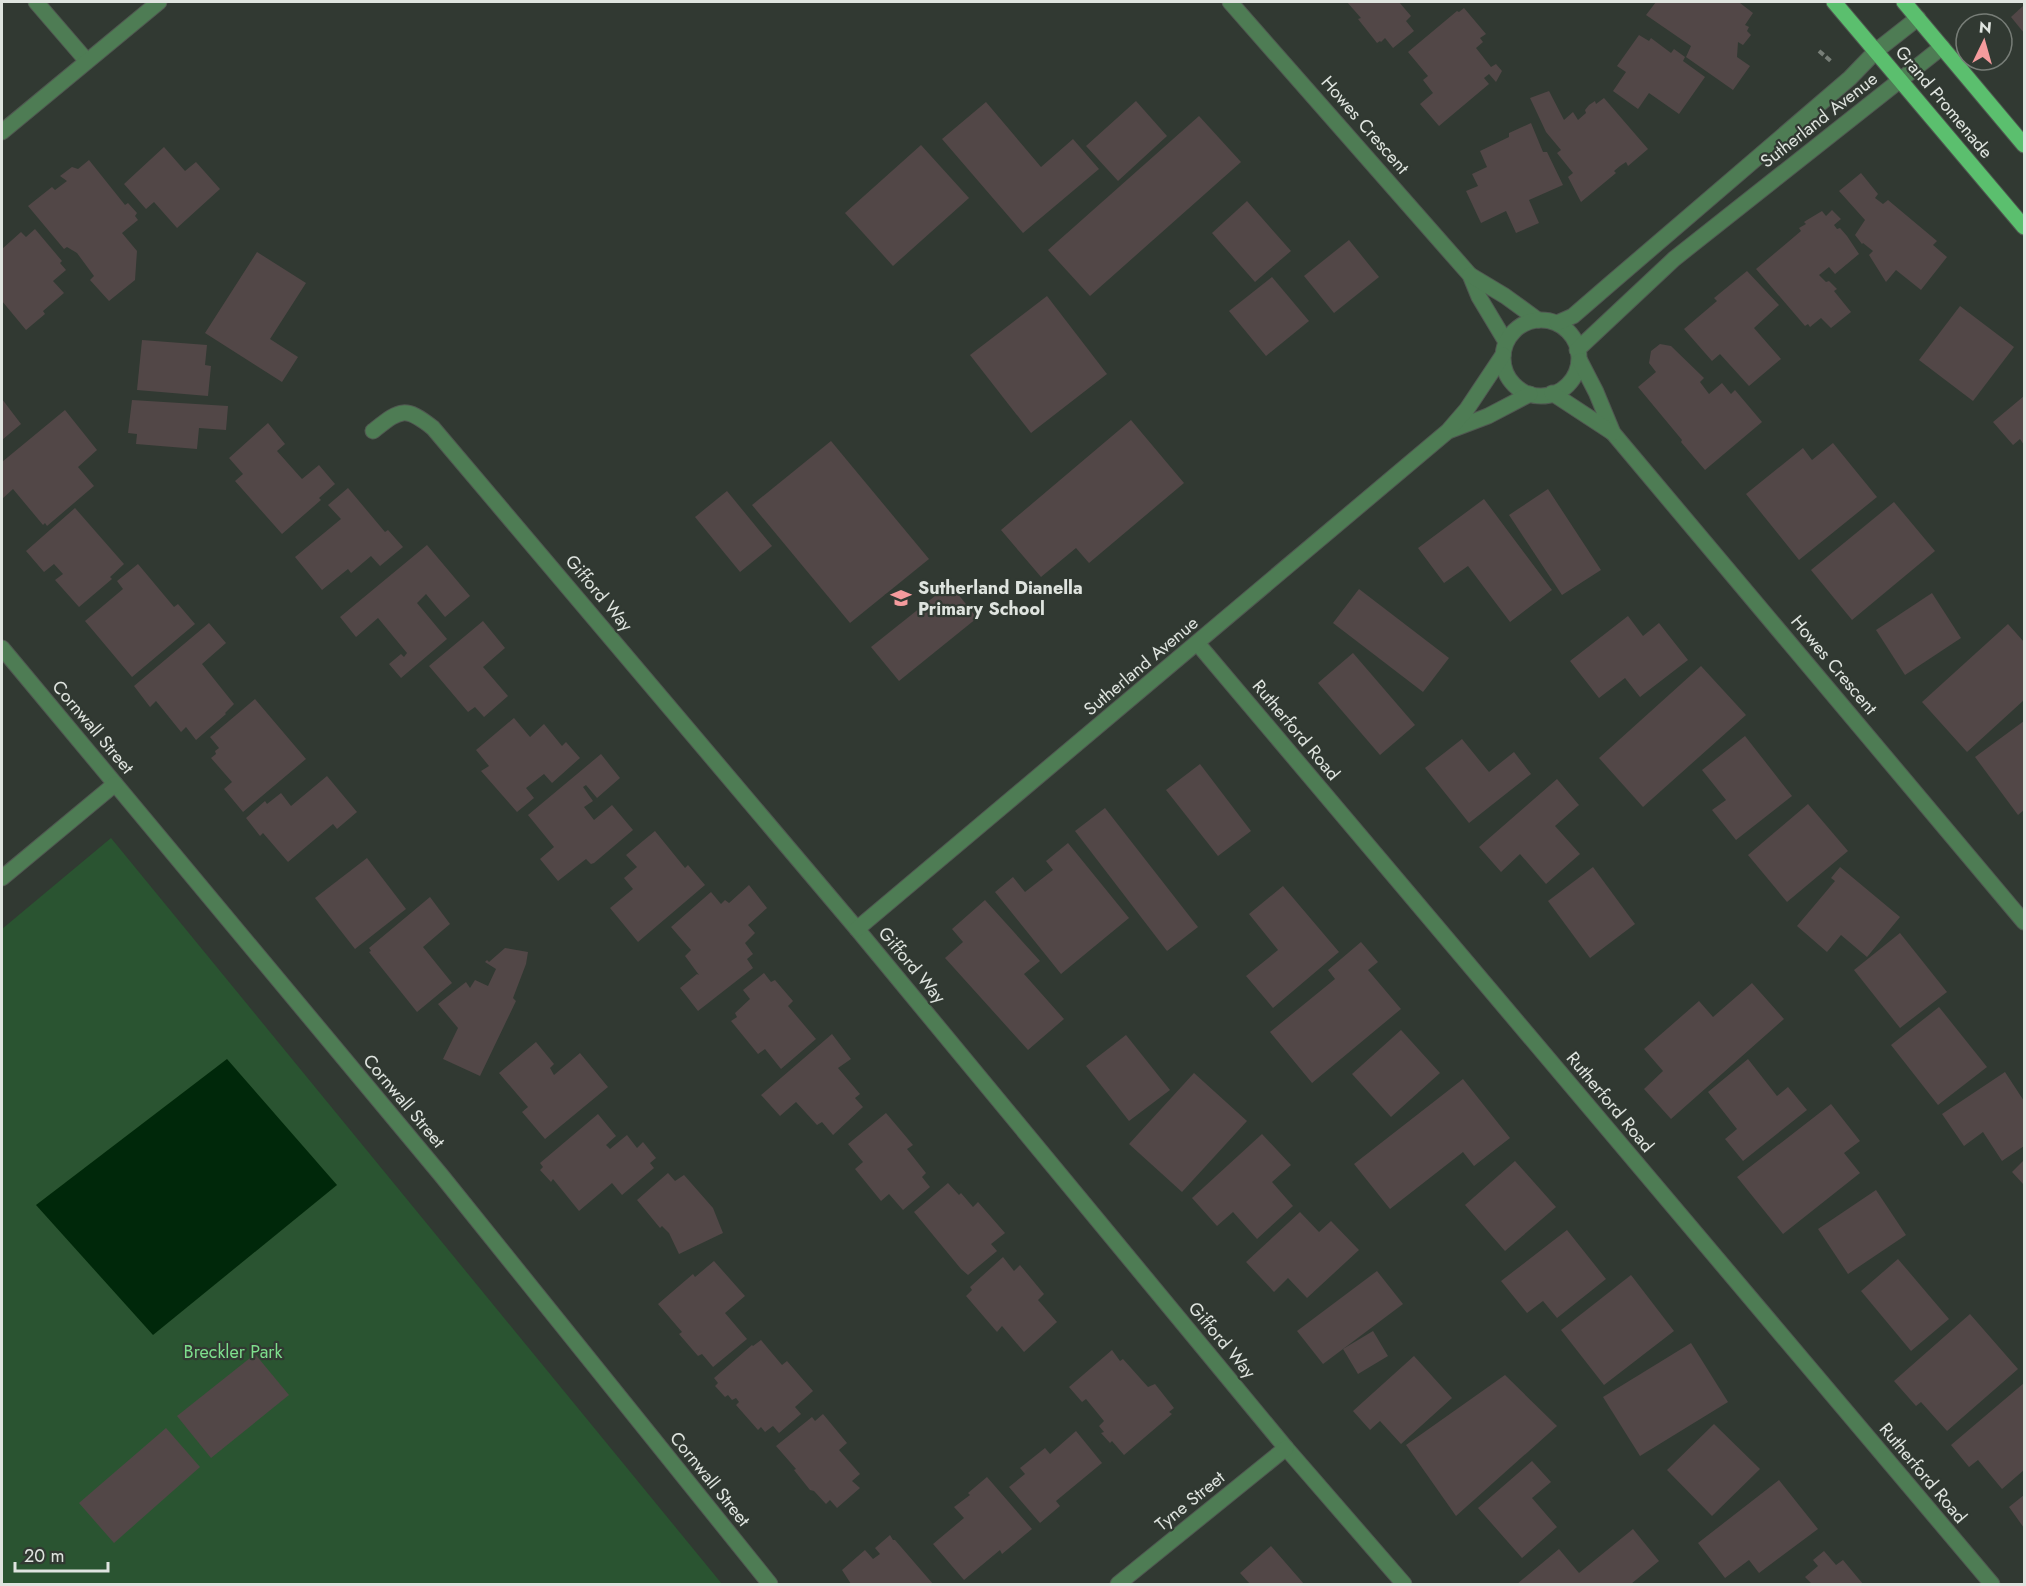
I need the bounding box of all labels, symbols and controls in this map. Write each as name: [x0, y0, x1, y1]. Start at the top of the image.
north arrow: [1954, 12, 2014, 72]
text: N: [1978, 16, 1993, 40]
street label: Grand Promenade: [1889, 40, 1999, 164]
street label: Sutherland Avenue: [1755, 66, 1883, 174]
street label: Howes Crescent: [1315, 70, 1416, 180]
street label: Gifford Way: [559, 549, 639, 637]
place label: Sutherland Dianella Primary School: [918, 575, 1083, 622]
school or university icon: Sutherland Dianella Primary School: [889, 586, 913, 610]
street label: Sutherland Avenue: [1078, 610, 1204, 722]
street label: Howes Crescent: [1785, 610, 1884, 721]
street label: Rutherford Road: [1246, 674, 1346, 786]
street label: Cornwall Street: [46, 675, 140, 780]
street label: Gifford Way: [872, 921, 952, 1009]
street label: Rutherford Road: [1560, 1046, 1660, 1158]
street label: Cornwall Street: [357, 1049, 451, 1154]
street label: Gifford Way: [1182, 1296, 1262, 1384]
park label: Breckler Park: [184, 1339, 282, 1365]
street label: Rutherford Road: [1873, 1417, 1973, 1529]
street label: Cornwall Street: [664, 1426, 757, 1532]
street label: Tyne Street: [1150, 1464, 1231, 1537]
scale bar: [15, 1535, 108, 1573]
text: 20 m: [24, 1543, 64, 1569]

